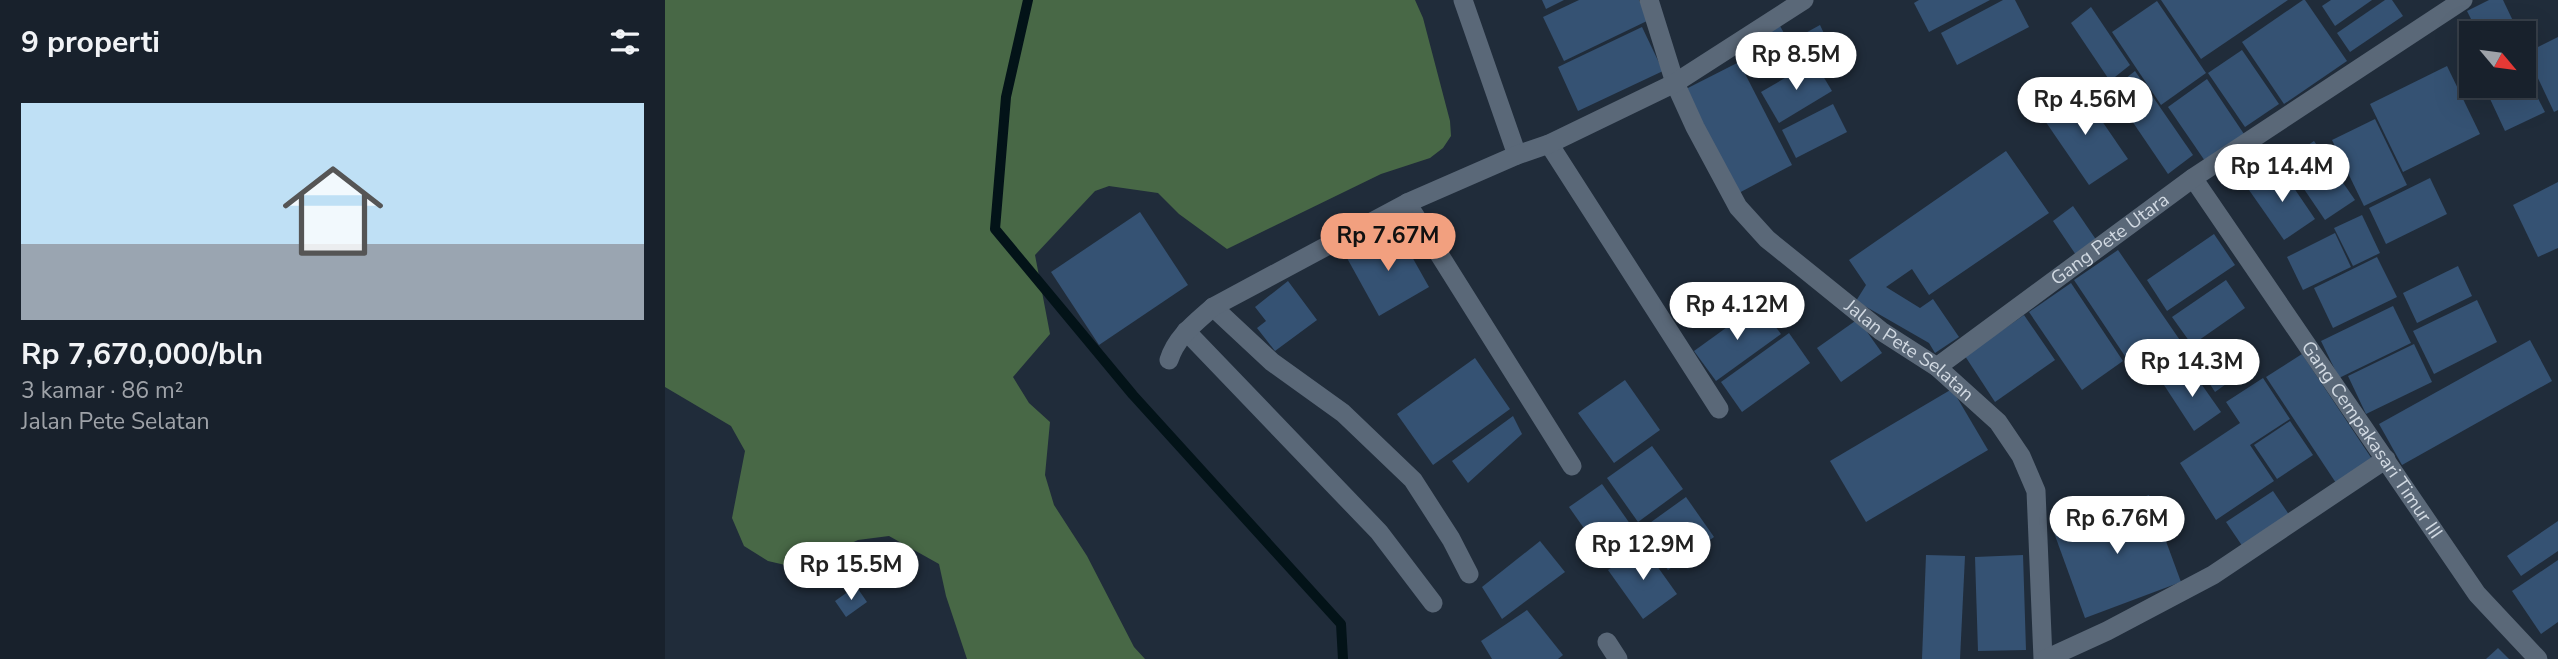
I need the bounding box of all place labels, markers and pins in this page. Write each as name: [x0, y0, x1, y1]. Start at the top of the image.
pin: Rp 8.5M: [1731, 32, 1861, 92]
pin: Rp 4.56M: [2013, 78, 2157, 137]
pin: Rp 14.4M: [2210, 144, 2354, 204]
pin: Rp 7.67M: [1316, 214, 1460, 273]
pin: Rp 4.12M: [1665, 282, 1809, 342]
pin: Rp 14.3M: [2120, 340, 2264, 399]
pin: Rp 6.76M: [2045, 496, 2189, 556]
pin: Rp 12.9M: [1571, 522, 1715, 582]
pin: Rp 15.5M: [779, 542, 923, 602]

